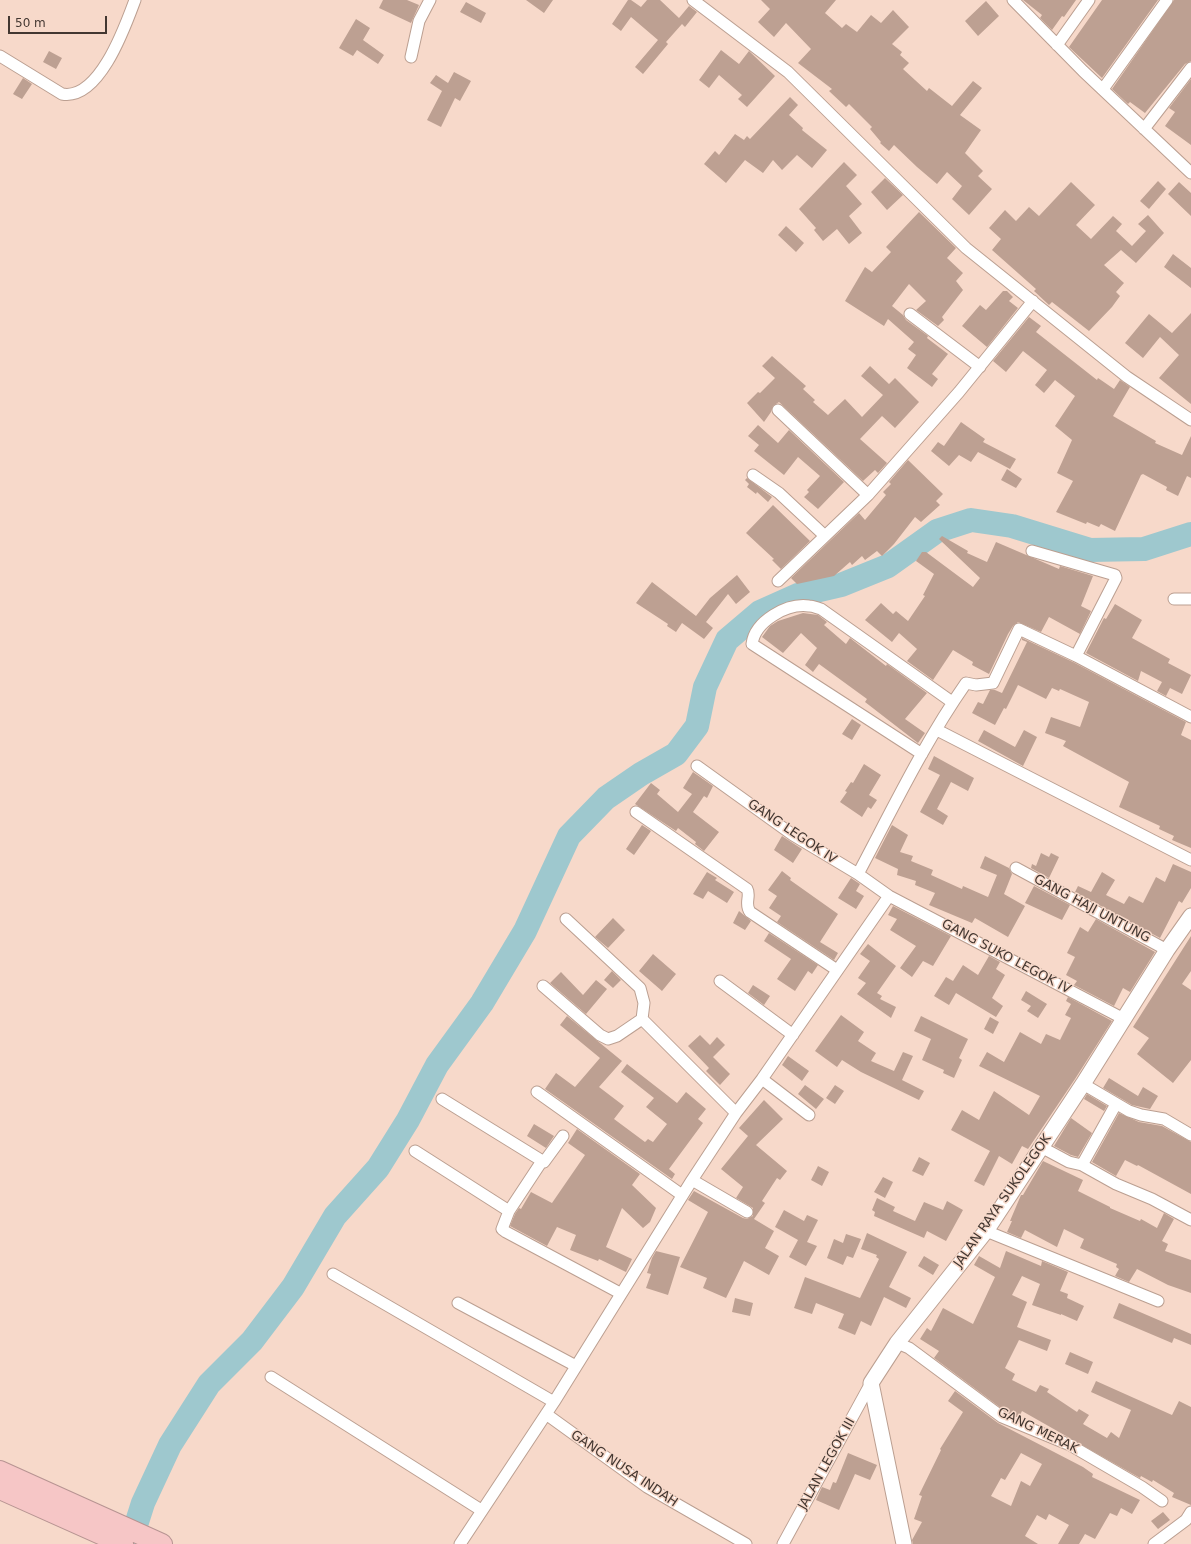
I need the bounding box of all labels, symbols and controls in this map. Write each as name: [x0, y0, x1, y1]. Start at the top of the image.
scale bar: [10, 8, 109, 34]
text: 50 m: [15, 16, 46, 30]
street label: GANG LEGOK IV: [745, 796, 839, 868]
street label: GANG HAJI UNTUNG: [1031, 872, 1153, 946]
street label: GANG SUKO LEGOK IV: [939, 916, 1073, 998]
street label: JALAN RAYA SUKOLEGOK: [951, 1131, 1055, 1271]
street label: GANG MERAK: [995, 1405, 1081, 1457]
street label: JALAN LEGOK III: [795, 1415, 859, 1513]
street label: GANG NUSA INDAH: [568, 1427, 680, 1511]

